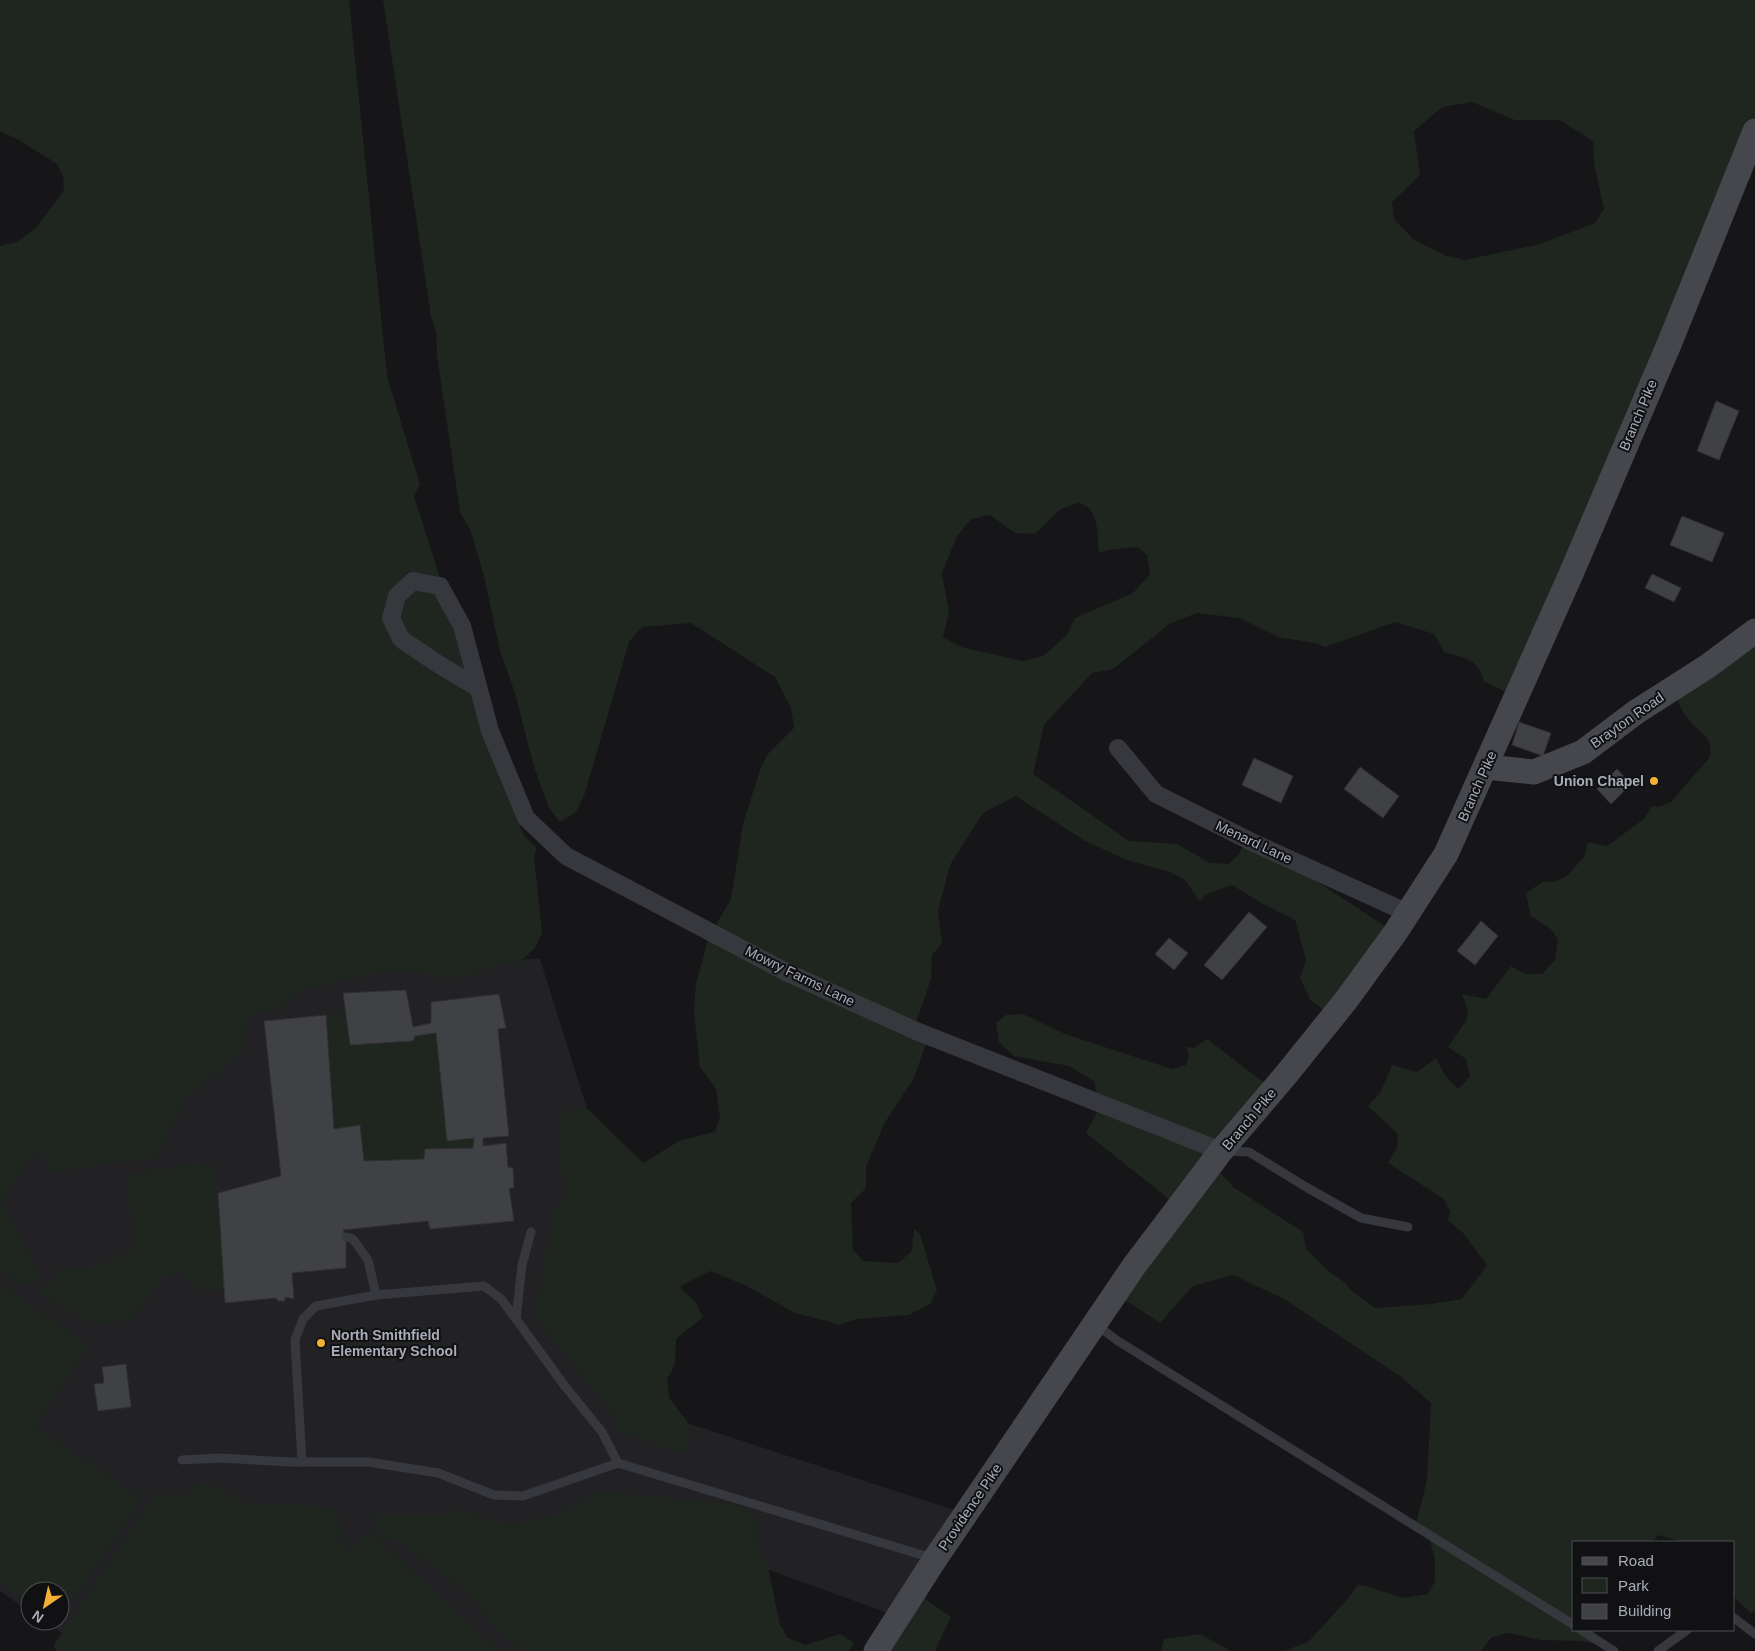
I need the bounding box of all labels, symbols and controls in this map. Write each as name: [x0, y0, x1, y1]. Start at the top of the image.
street label: Branch Pike: [1616, 377, 1660, 453]
street label: Brayton Road: [1587, 689, 1667, 751]
street label: Branch Pike: [1454, 748, 1500, 824]
place label: Union Chapel: [1554, 773, 1644, 789]
marker: Union Chapel: [1648, 775, 1660, 787]
street label: Menard Lane: [1213, 817, 1295, 867]
street label: Mowry Farms Lane: [743, 943, 858, 1010]
street label: Branch Pike: [1219, 1085, 1280, 1153]
place label: North Smithfield Elementary School: [331, 1327, 457, 1359]
marker: North Smithfield Elementary School: [315, 1337, 327, 1349]
street label: Providence Pike: [935, 1460, 1005, 1553]
legend: [1572, 1541, 1735, 1631]
text: Road: [1618, 1552, 1654, 1569]
text: Park: [1618, 1577, 1649, 1594]
north arrow: [20, 1581, 70, 1631]
text: Building: [1618, 1602, 1671, 1619]
text: N: [29, 1607, 46, 1626]

